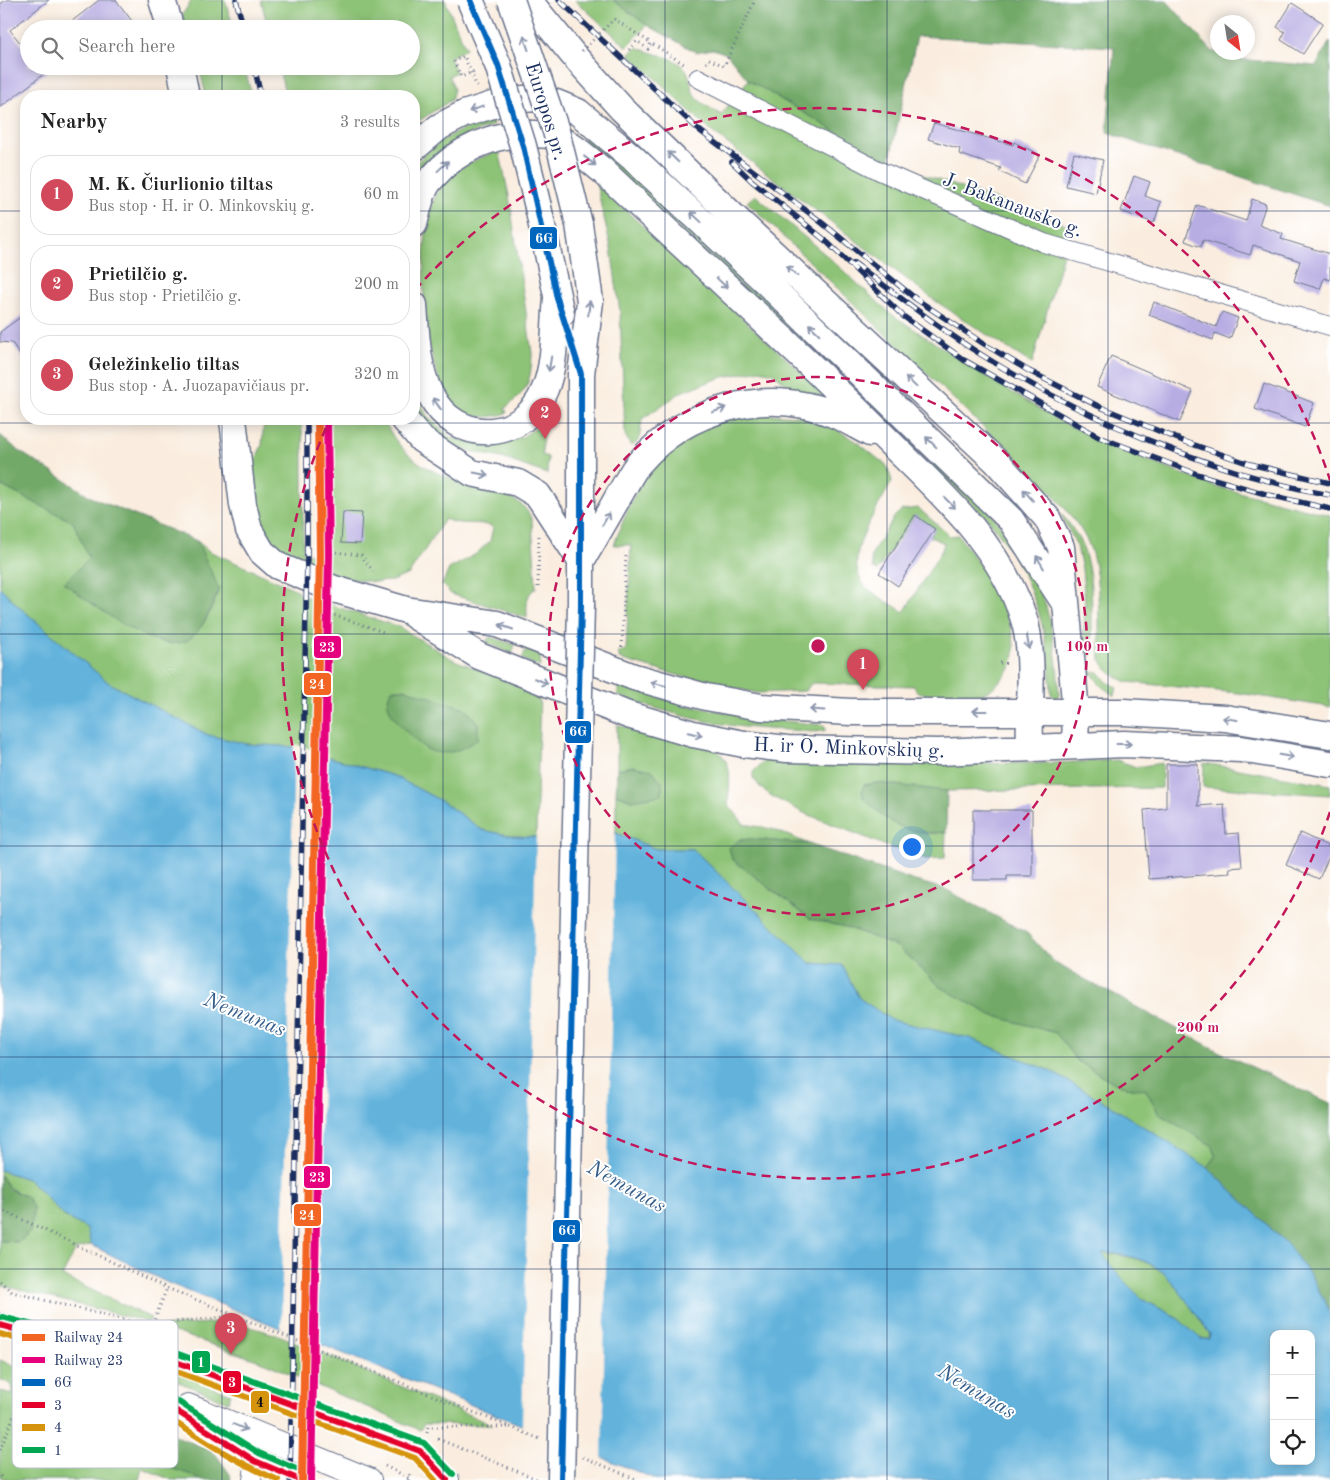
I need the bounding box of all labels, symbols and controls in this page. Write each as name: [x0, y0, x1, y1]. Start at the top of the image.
north arrow: [1210, 15, 1255, 60]
search box: [20, 20, 420, 75]
icon: search: [38, 34, 66, 62]
one-way arrow: [521, 36, 530, 51]
text: Search here: [78, 38, 175, 57]
street label: Europos pr.: [521, 60, 569, 163]
one-way arrow: [469, 105, 485, 115]
text: Nearby: [40, 112, 108, 133]
text: 3 results: [340, 115, 400, 131]
one-way arrow: [667, 151, 679, 163]
one-way arrow: [583, 155, 596, 166]
one-way arrow: [437, 160, 450, 172]
street label: J. Bakanausko g.: [939, 170, 1085, 242]
text: M. K. Čiurlionio tiltas: [88, 176, 273, 195]
text: 1: [52, 187, 62, 203]
text: 60 m: [363, 187, 399, 203]
text: Bus stop · H. ir O. Minkovskių g.: [88, 199, 314, 215]
one-way arrow: [690, 211, 703, 223]
line badge: 6G: [529, 226, 558, 250]
text: 6G: [535, 232, 553, 246]
one-way arrow: [786, 265, 799, 277]
text: Prietilčio g.: [88, 266, 188, 285]
text: 2: [52, 277, 62, 293]
text: 200 m: [354, 277, 399, 293]
one-way arrow: [716, 277, 728, 289]
text: Bus stop · Prietilčio g.: [88, 289, 241, 305]
one-way arrow: [584, 301, 594, 317]
one-way arrow: [808, 323, 820, 335]
text: Geležinkelio tiltas: [88, 356, 240, 375]
one-way arrow: [545, 356, 555, 372]
text: 3: [52, 367, 62, 383]
text: 320 m: [354, 367, 399, 383]
one-way arrow: [905, 376, 917, 388]
text: Bus stop · A. Juozapavičiaus pr.: [88, 379, 309, 395]
one-way arrow: [432, 397, 442, 411]
pin: 2: [529, 398, 561, 439]
one-way arrow: [711, 405, 726, 414]
one-way arrow: [925, 436, 937, 448]
one-way arrow: [473, 470, 489, 480]
one-way arrow: [1022, 488, 1034, 501]
one-way arrow: [944, 497, 956, 509]
one-way arrow: [601, 512, 611, 526]
one-way arrow: [1034, 555, 1044, 569]
one-way arrow: [498, 622, 514, 631]
one-way arrow: [1024, 633, 1034, 649]
line badge: 23: [313, 635, 342, 659]
centre of rings: [809, 637, 827, 655]
text: 100 m: [1066, 640, 1108, 655]
text: 23: [319, 641, 335, 655]
pin: 1: [847, 649, 879, 690]
line badge: 24: [303, 672, 332, 696]
one-way arrow: [533, 677, 549, 686]
text: 24: [309, 678, 325, 692]
one-way arrow: [650, 678, 666, 688]
one-way arrow: [810, 706, 826, 715]
one-way arrow: [972, 707, 988, 716]
one-way arrow: [1222, 714, 1238, 724]
line badge: 6G: [564, 720, 592, 744]
text: 6G: [569, 725, 587, 739]
one-way arrow: [686, 730, 702, 739]
street label: H. ir O. Minkovskių g.: [753, 736, 945, 762]
one-way arrow: [1116, 739, 1132, 749]
one-way arrow: [1277, 752, 1293, 762]
your location: [899, 834, 925, 860]
water label: Nemunas: [200, 989, 289, 1041]
text: 200 m: [1177, 1021, 1219, 1036]
water label: Nemunas: [583, 1157, 669, 1217]
line badge: 23: [303, 1165, 331, 1189]
text: 23: [309, 1171, 325, 1185]
line badge: 24: [293, 1203, 322, 1227]
text: 24: [299, 1209, 315, 1223]
line badge: 6G: [552, 1219, 581, 1243]
text: 6G: [558, 1224, 576, 1238]
pin: 3: [215, 1313, 247, 1354]
legend: [12, 1320, 178, 1468]
map controls: [1270, 1330, 1315, 1465]
button: +: [1270, 1330, 1315, 1375]
text: Railway 24: [54, 1331, 123, 1345]
line badge: 1: [191, 1350, 211, 1374]
text: Railway 23: [54, 1354, 123, 1368]
text: 1: [197, 1356, 205, 1370]
water label: Nemunas: [933, 1361, 1019, 1424]
line badge: 3: [222, 1370, 242, 1394]
button: −: [1270, 1375, 1315, 1420]
text: 6G: [54, 1376, 72, 1390]
text: 3: [228, 1376, 236, 1390]
line badge: 4: [250, 1390, 270, 1414]
text: 4: [256, 1396, 264, 1410]
text: 3: [54, 1399, 62, 1413]
button: locate: [1270, 1420, 1315, 1465]
text: 4: [54, 1421, 62, 1435]
one-way arrow: [233, 1424, 248, 1433]
text: 1: [54, 1444, 62, 1458]

